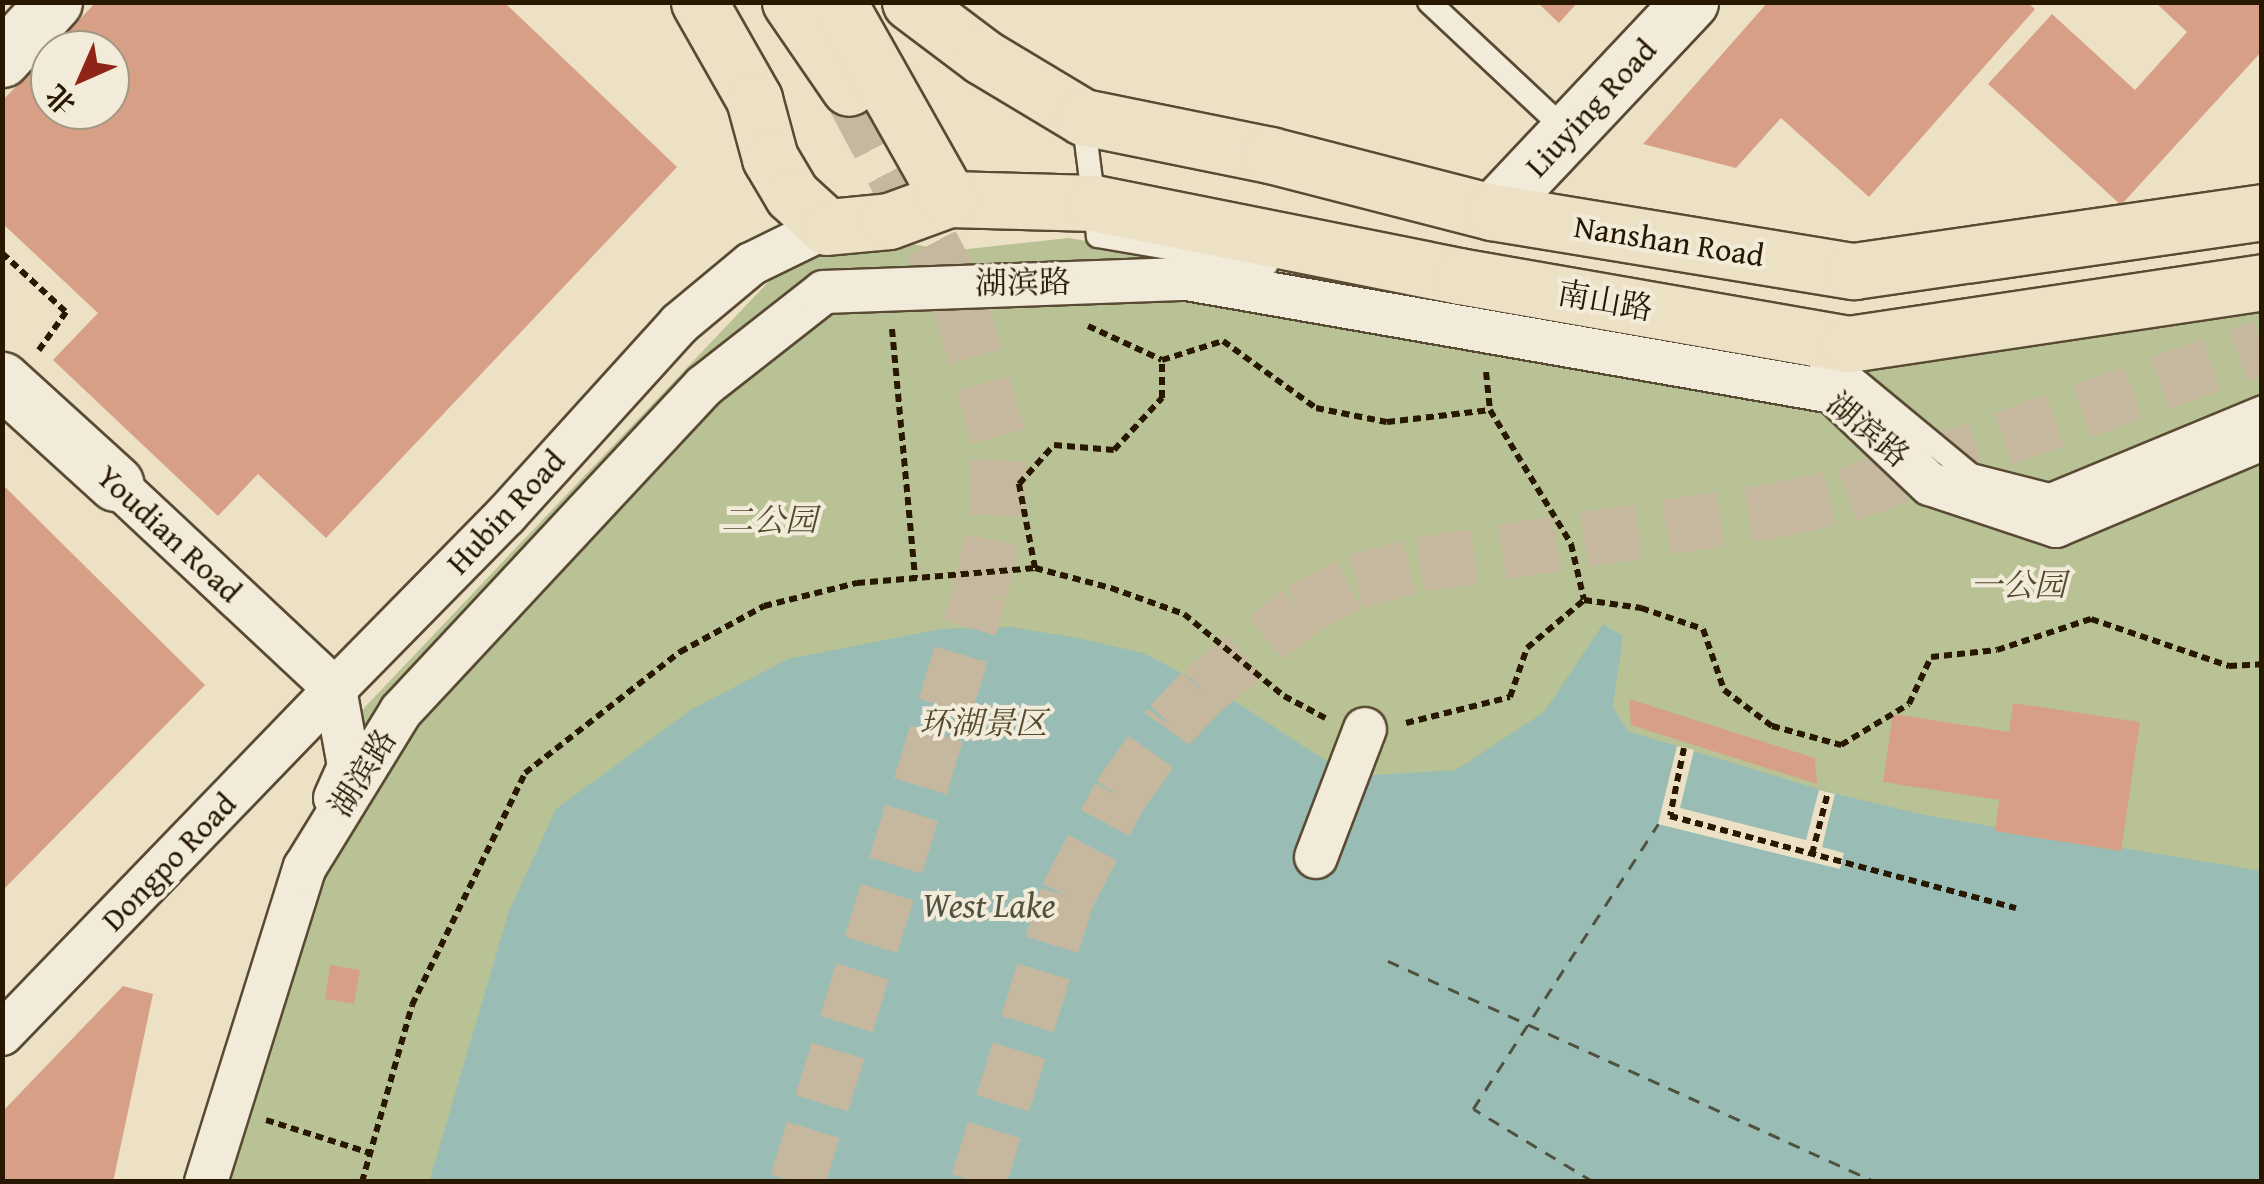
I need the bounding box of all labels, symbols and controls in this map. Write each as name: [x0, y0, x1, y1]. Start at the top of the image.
north arrow: [30, 30, 130, 130]
street label: Liuying Road: [1517, 31, 1665, 185]
text: 北: [35, 76, 84, 125]
street label: Nanshan Road: [1571, 207, 1767, 275]
street label: 湖滨路: [975, 263, 1071, 303]
street label: 南山路: [1554, 274, 1656, 328]
street label: 湖滨路: [1819, 384, 1917, 476]
street label: Hubin Road: [439, 442, 573, 582]
street label: Youdian Road: [89, 457, 249, 611]
park label: 二公园: [721, 501, 817, 539]
park label: 一公园: [1970, 566, 2066, 604]
park label: 环湖景区: [919, 704, 1047, 742]
street label: 湖滨路: [321, 722, 405, 824]
street label: Dongpo Road: [94, 785, 244, 939]
water label: West Lake: [923, 884, 1055, 926]

